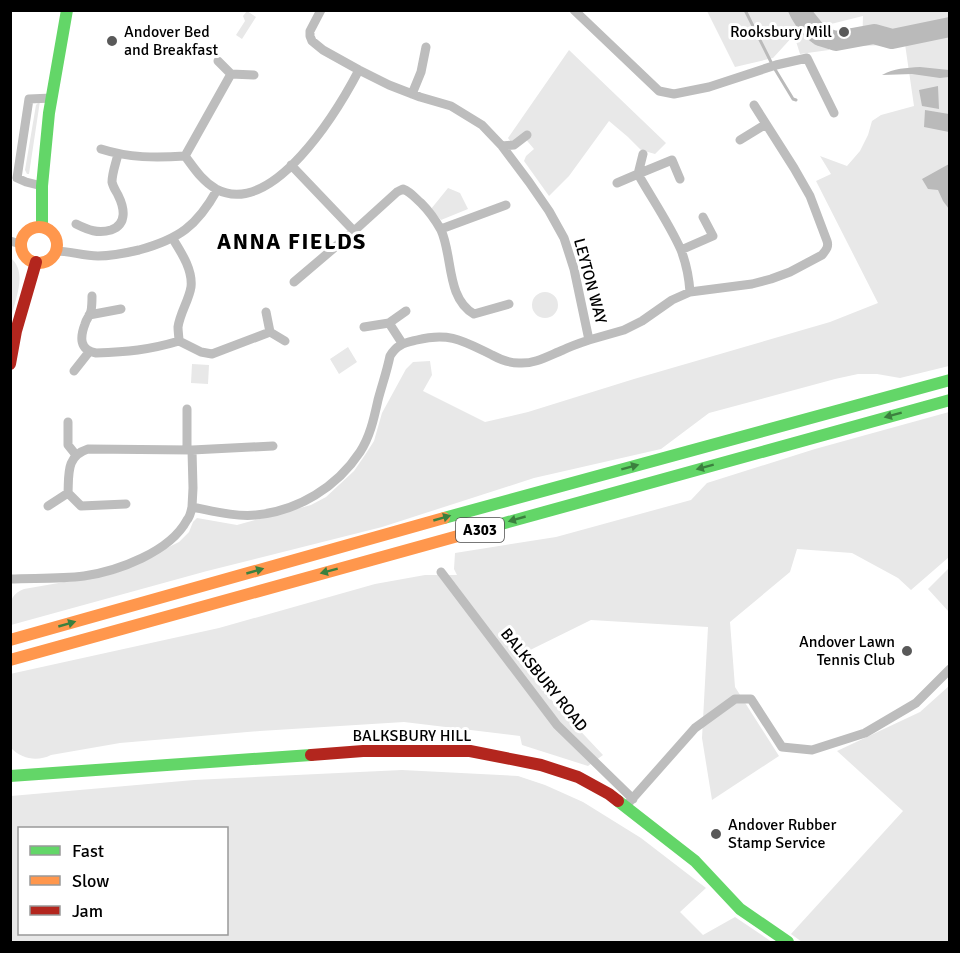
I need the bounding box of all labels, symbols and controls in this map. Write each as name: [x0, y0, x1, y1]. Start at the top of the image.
place label: Andover Bed and Breakfast: [124, 22, 218, 60]
place label: Rooksbury Mill: [730, 22, 832, 42]
marker: Rooksbury Mill: [837, 25, 851, 39]
marker: Andover Bed and Breakfast: [105, 34, 119, 48]
district label: ANNA FIELDS: [217, 228, 367, 255]
street label: LEYTON WAY: [569, 236, 611, 326]
one-way arrow: [884, 411, 902, 420]
one-way arrow: [621, 461, 639, 471]
one-way arrow: [696, 463, 714, 473]
one-way arrow: [433, 513, 451, 522]
one-way arrow: [508, 515, 526, 525]
road number: A303: [456, 518, 504, 542]
one-way arrow: [246, 566, 264, 575]
one-way arrow: [320, 567, 338, 576]
one-way arrow: [58, 619, 76, 628]
street label: BALKSBURY ROAD: [496, 624, 592, 736]
place label: Andover Lawn Tennis Club: [799, 632, 895, 670]
marker: Andover Lawn Tennis Club: [900, 644, 914, 658]
street label: BALKSBURY HILL: [352, 726, 472, 746]
place label: Andover Rubber Stamp Service: [728, 815, 837, 853]
legend: [18, 827, 228, 935]
marker: Andover Rubber Stamp Service: [709, 827, 723, 841]
text: Fast: [72, 840, 104, 862]
text: Slow: [72, 870, 109, 892]
text: Jam: [72, 900, 103, 922]

